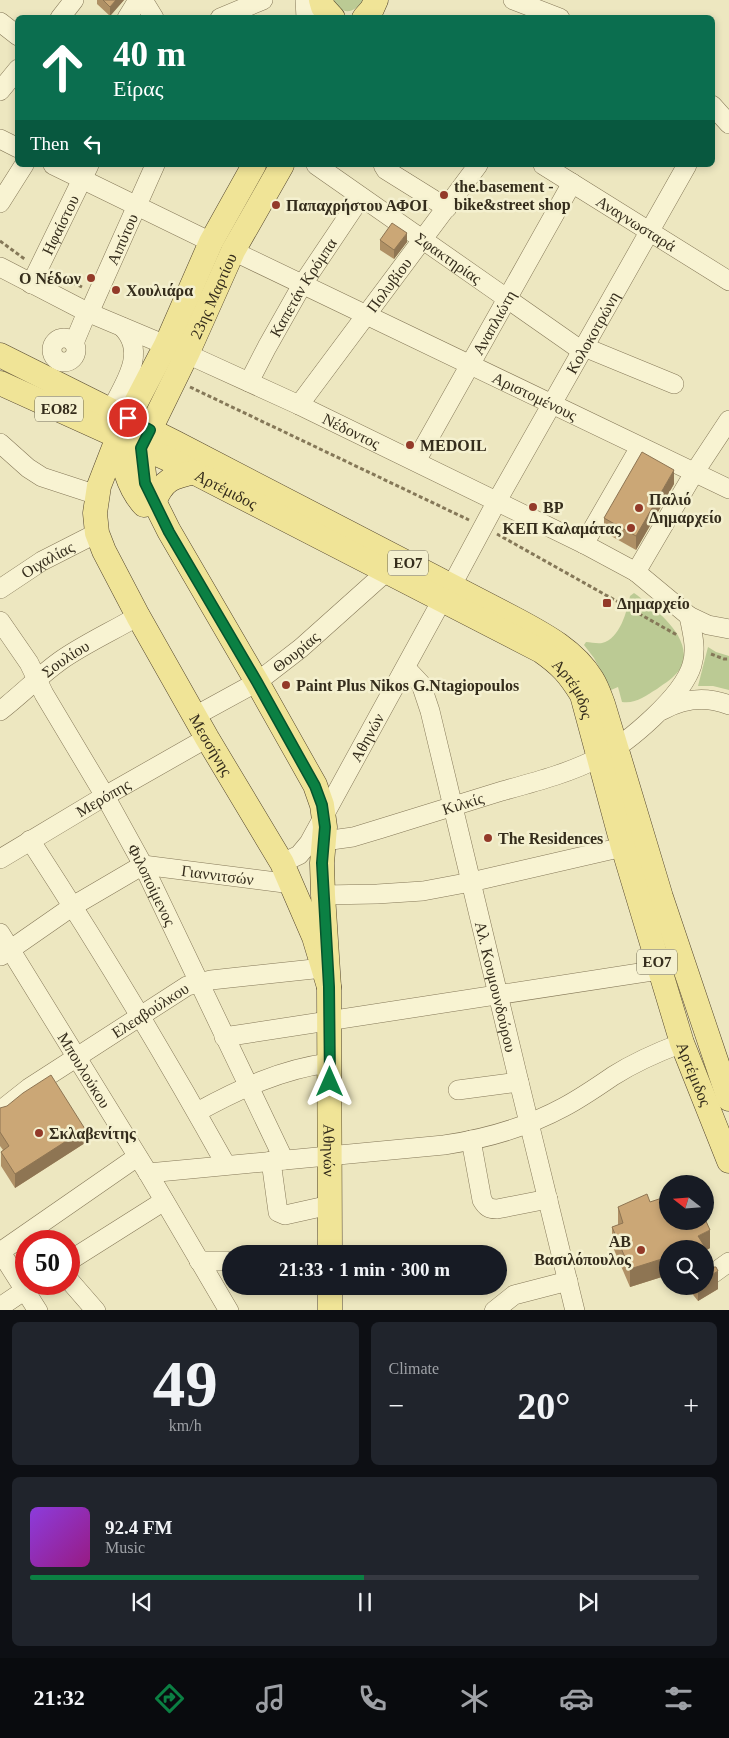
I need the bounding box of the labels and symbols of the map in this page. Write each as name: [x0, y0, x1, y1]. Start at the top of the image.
place label: the.basement - bike&street shop: [454, 178, 571, 214]
marker: the.basement - bike&street shop: [438, 189, 450, 201]
street label: Ηφαίστου: [39, 192, 82, 258]
street label: Αναγνωσταρά: [593, 192, 680, 255]
place label: Παπαχρήστου ΑΦΟΙ: [286, 197, 428, 215]
marker: Παπαχρήστου ΑΦΟΙ: [270, 199, 282, 211]
street label: Αιπύτου: [104, 211, 141, 267]
street label: Σφακτηρίας: [412, 229, 485, 288]
street label: Καπετάν Κρόμπα: [267, 234, 340, 340]
street label: 23ης Μαρτίου: [187, 250, 240, 341]
street label: Πολυβίου: [363, 255, 415, 316]
place label: Ο Νέδων: [19, 270, 81, 287]
marker: Ο Νέδων: [85, 272, 97, 284]
place label: Χουλιάρα: [126, 282, 193, 300]
marker: Χουλιάρα: [110, 284, 122, 296]
street label: Αναπλιώτη: [469, 287, 520, 358]
street label: Κολοκοτρώνη: [563, 289, 624, 377]
street label: Αριστομένους: [490, 369, 580, 424]
road number: ΕΟ82: [35, 396, 83, 422]
pin: [107, 397, 149, 439]
street label: Νέδοντος: [320, 410, 383, 453]
place label: MEDOIL: [420, 437, 487, 454]
marker: MEDOIL: [404, 439, 416, 451]
street label: Αρτέμιδος: [192, 466, 261, 513]
place label: Παλιό Δημαρχείο: [649, 491, 722, 527]
place label: BP: [543, 499, 564, 516]
marker: BP: [527, 501, 539, 513]
marker: Παλιό Δημαρχείο: [633, 502, 645, 514]
place label: ΚΕΠ Καλαμάτας: [503, 520, 621, 538]
marker: ΚΕΠ Καλαμάτας: [625, 522, 637, 534]
street label: Οιχαλίας: [18, 538, 77, 581]
road number: ΕΟ7: [388, 550, 428, 576]
place label: Δημαρχείο: [617, 595, 690, 613]
marker: Δημαρχείο: [601, 597, 613, 609]
street label: Θουρίας: [270, 628, 323, 676]
street label: Σουλίου: [39, 637, 92, 681]
street label: Αρτέμιδος: [549, 656, 596, 721]
place label: Paint Plus Nikos G.Ntagiopoulos: [296, 677, 519, 695]
marker: Paint Plus Nikos G.Ntagiopoulos: [280, 679, 292, 691]
street label: Αθηνών: [347, 710, 387, 765]
street label: Μεσσήνης: [186, 711, 236, 779]
street label: Μερόπης: [73, 775, 134, 820]
street label: Κιλκίς: [440, 789, 486, 818]
place label: The Residences: [498, 830, 603, 847]
marker: The Residences: [482, 832, 494, 844]
street label: Φιλοποίμενος: [124, 841, 179, 929]
street label: Γιαννιτσών: [180, 862, 255, 888]
street label: Αλ. Κουμουνδούρου: [472, 920, 520, 1054]
road number: ΕΟ7: [637, 950, 677, 974]
street label: Ελεαβούλκου: [109, 979, 192, 1041]
street label: Μπουλούκου: [54, 1029, 114, 1111]
street label: Αρτέμιδος: [673, 1040, 714, 1109]
position arrow: [303, 1055, 355, 1107]
street label: Αθηνών: [320, 1124, 338, 1177]
place label: Σκλαβενίτης: [49, 1125, 136, 1143]
marker: Σκλαβενίτης: [33, 1127, 45, 1139]
north arrow: [659, 1175, 714, 1230]
speed limit sign: 50: [15, 1230, 80, 1295]
place label: ΑΒ Βασιλόπουλος: [534, 1233, 631, 1269]
marker: ΑΒ Βασιλόπουλος: [635, 1244, 647, 1256]

